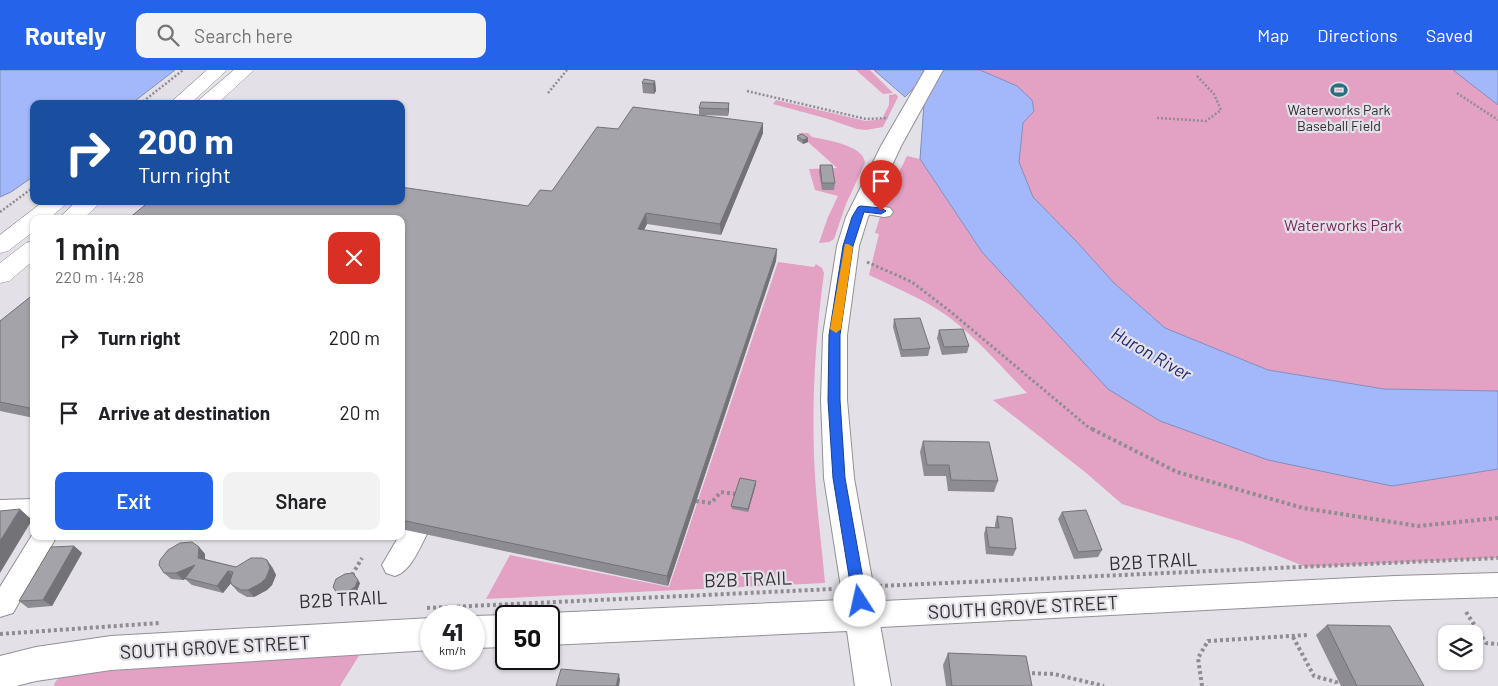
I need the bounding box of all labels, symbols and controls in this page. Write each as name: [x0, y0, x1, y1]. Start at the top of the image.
search box: [136, 13, 486, 58]
text: Routely: [25, 21, 106, 50]
icon: search: [154, 21, 182, 49]
text: Search here: [194, 24, 293, 47]
text: Map: [1257, 24, 1289, 46]
text: Directions: [1317, 24, 1398, 46]
text: Saved: [1426, 24, 1473, 46]
sports icon: Waterworks Park Baseball Field: [1329, 80, 1349, 100]
place label: Waterworks Park Baseball Field: [1287, 101, 1391, 134]
text: 200 m: [138, 119, 234, 161]
icon: right: [55, 120, 120, 185]
pin: [860, 160, 902, 211]
text: Turn right: [138, 161, 231, 187]
icon: arrive: [867, 167, 895, 195]
park label: Waterworks Park: [1284, 215, 1402, 234]
text: 1 min: [55, 230, 120, 266]
button: close: [328, 232, 380, 284]
text: 220 m · 14:28: [55, 267, 144, 286]
water label: Huron River: [1108, 322, 1196, 385]
icon: right: [55, 324, 83, 352]
text: Turn right: [98, 326, 180, 349]
text: 200 m: [329, 326, 380, 349]
icon: arrive: [55, 399, 83, 427]
text: Arrive at destination: [98, 401, 270, 424]
text: 20 m: [340, 401, 380, 424]
button: Exit: [55, 472, 213, 530]
button: Share: [223, 472, 380, 530]
street label: B2B TRAIL: [1108, 547, 1198, 574]
street label: B2B TRAIL: [704, 565, 793, 592]
position arrow: [833, 574, 885, 626]
street label: B2B TRAIL: [298, 585, 388, 612]
street label: SOUTH GROVE STREET: [927, 590, 1119, 623]
speed limit sign: 50: [495, 605, 560, 670]
text: 41: [442, 616, 463, 646]
map controls: [1438, 625, 1483, 670]
button: layers: [1438, 625, 1483, 670]
street label: SOUTH GROVE STREET: [119, 630, 311, 663]
text: km/h: [439, 643, 466, 657]

